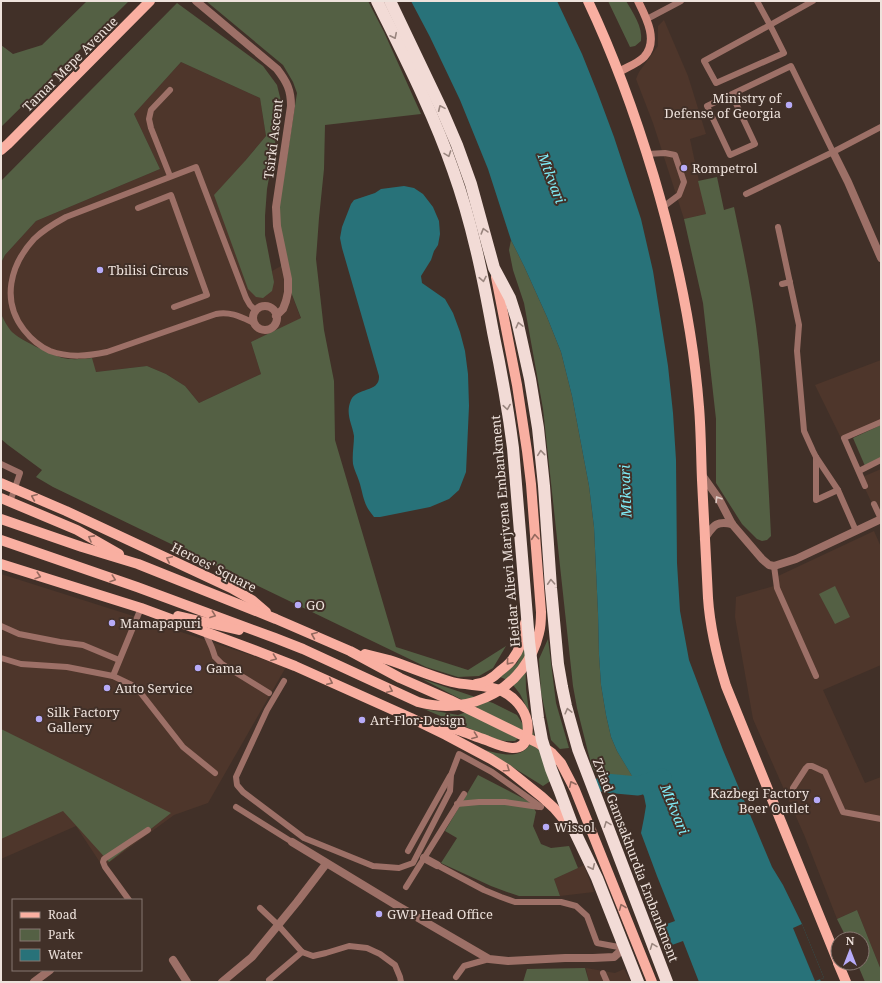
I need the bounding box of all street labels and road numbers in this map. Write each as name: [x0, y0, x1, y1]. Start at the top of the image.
street label: Tamar Mepe Avenue: [18, 12, 122, 116]
street label: Tsirki Ascent: [259, 98, 287, 180]
street label: Heidar Alievi Marjvena Embankment: [486, 414, 524, 648]
street label: Heroes' Square: [168, 538, 260, 596]
street label: Zviad Gamsakhurdia Embankment: [589, 755, 683, 965]

